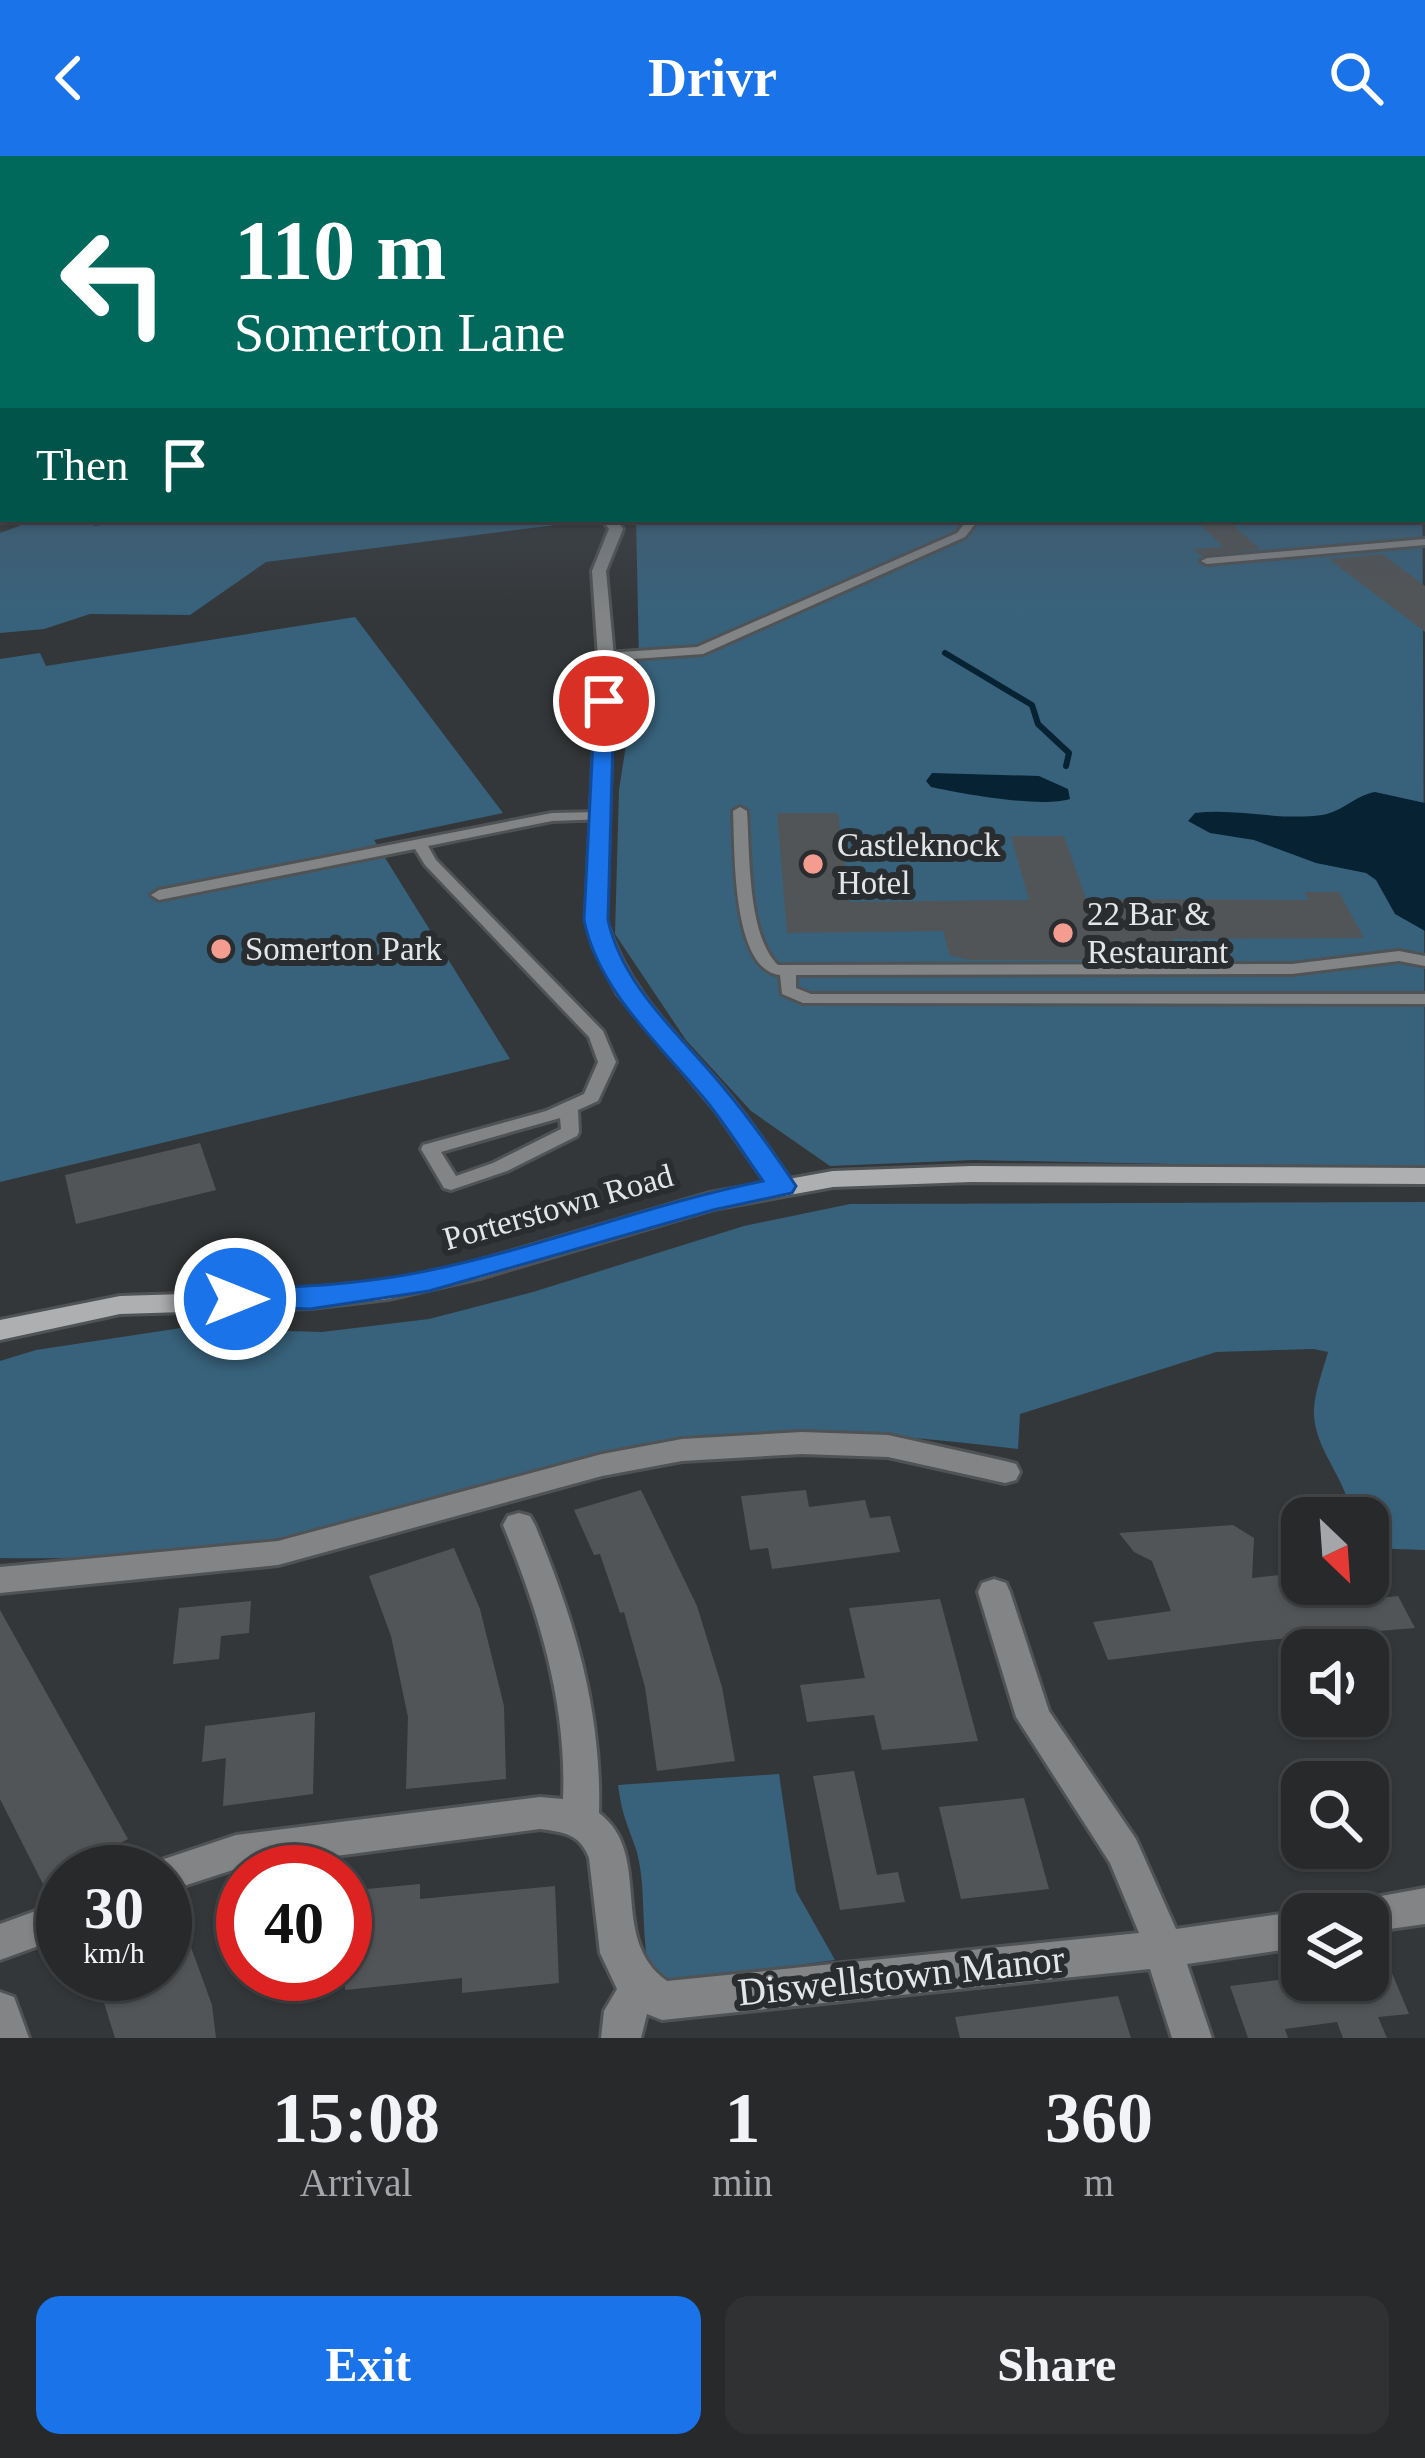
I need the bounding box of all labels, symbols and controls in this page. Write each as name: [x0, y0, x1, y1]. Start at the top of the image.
icon: back: [36, 45, 102, 111]
icon: search: [1323, 45, 1389, 111]
text: Drivr: [648, 48, 777, 108]
icon: left: [36, 204, 192, 360]
text: 110 m: [234, 204, 446, 297]
text: Somerton Lane: [234, 303, 565, 363]
icon: arrive: [152, 432, 218, 498]
text: Then: [36, 440, 128, 490]
pin: [553, 650, 655, 752]
icon: arrive: [571, 668, 637, 734]
place label: Castleknock Hotel: [837, 827, 1001, 901]
marker: Castleknock Hotel: [800, 851, 826, 877]
place label: 22 Bar & Restaurant: [1087, 896, 1228, 970]
marker: 22 Bar & Restaurant: [1050, 920, 1076, 946]
place label: Somerton Park: [245, 931, 443, 967]
marker: Somerton Park: [208, 936, 234, 962]
street label: Porterstown Road: [439, 1157, 678, 1257]
position arrow: [172, 1236, 298, 1362]
north arrow: [1281, 1497, 1389, 1605]
map controls: [1281, 1497, 1389, 2001]
button: sound: [1281, 1629, 1389, 1737]
button: search: [1281, 1761, 1389, 1869]
speed limit sign: 40: [216, 1845, 372, 2001]
text: 30: [84, 1875, 144, 1941]
button: layers: [1281, 1893, 1389, 2001]
text: km/h: [83, 1936, 145, 1969]
street label: Diswellstown Manor: [736, 1936, 1066, 2014]
text: 15:08: [272, 2078, 440, 2158]
text: 1: [724, 2078, 760, 2158]
text: 360: [1045, 2078, 1153, 2158]
text: Arrival: [300, 2161, 412, 2204]
text: min: [712, 2161, 773, 2204]
text: m: [1084, 2161, 1114, 2204]
button: Exit: [36, 2296, 701, 2434]
button: Share: [725, 2296, 1389, 2434]

